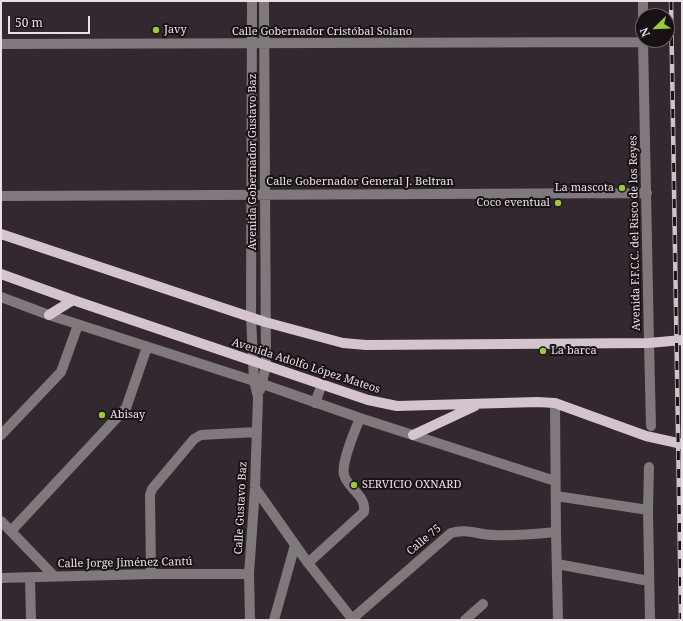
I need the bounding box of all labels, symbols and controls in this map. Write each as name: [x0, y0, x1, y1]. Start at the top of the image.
scale bar: [10, 8, 92, 34]
north arrow: [635, 8, 675, 48]
text: 50 m: [15, 14, 43, 31]
place label: Javy: [164, 23, 187, 37]
marker: Javy: [151, 25, 161, 35]
street label: Calle Gobernador Cristóbal Solano: [232, 25, 412, 39]
text: N: [636, 26, 653, 39]
street label: Avenida Gobernador Gustavo Baz: [246, 74, 260, 250]
street label: Avenida F.F.C.C. del Risco de los Reyes: [627, 135, 643, 331]
street label: Calle Gobernador General J. Beltran: [266, 175, 454, 189]
place label: La mascota: [555, 181, 614, 195]
marker: La mascota: [617, 183, 627, 193]
place label: Coco eventual: [477, 196, 550, 210]
marker: Coco eventual: [553, 198, 563, 208]
street label: Avenida Adolfo López Mateos: [230, 336, 382, 396]
place label: La barca: [551, 344, 597, 358]
marker: La barca: [538, 346, 548, 356]
place label: Abisay: [110, 408, 145, 422]
marker: Abisay: [97, 410, 107, 420]
street label: Calle Gustavo Baz: [232, 461, 250, 555]
place label: SERVICIO OXNARD: [362, 478, 462, 492]
marker: SERVICIO OXNARD: [349, 480, 359, 490]
street label: Calle 75: [404, 522, 444, 558]
street label: Calle Jorge Jiménez Cantú: [58, 555, 192, 571]

